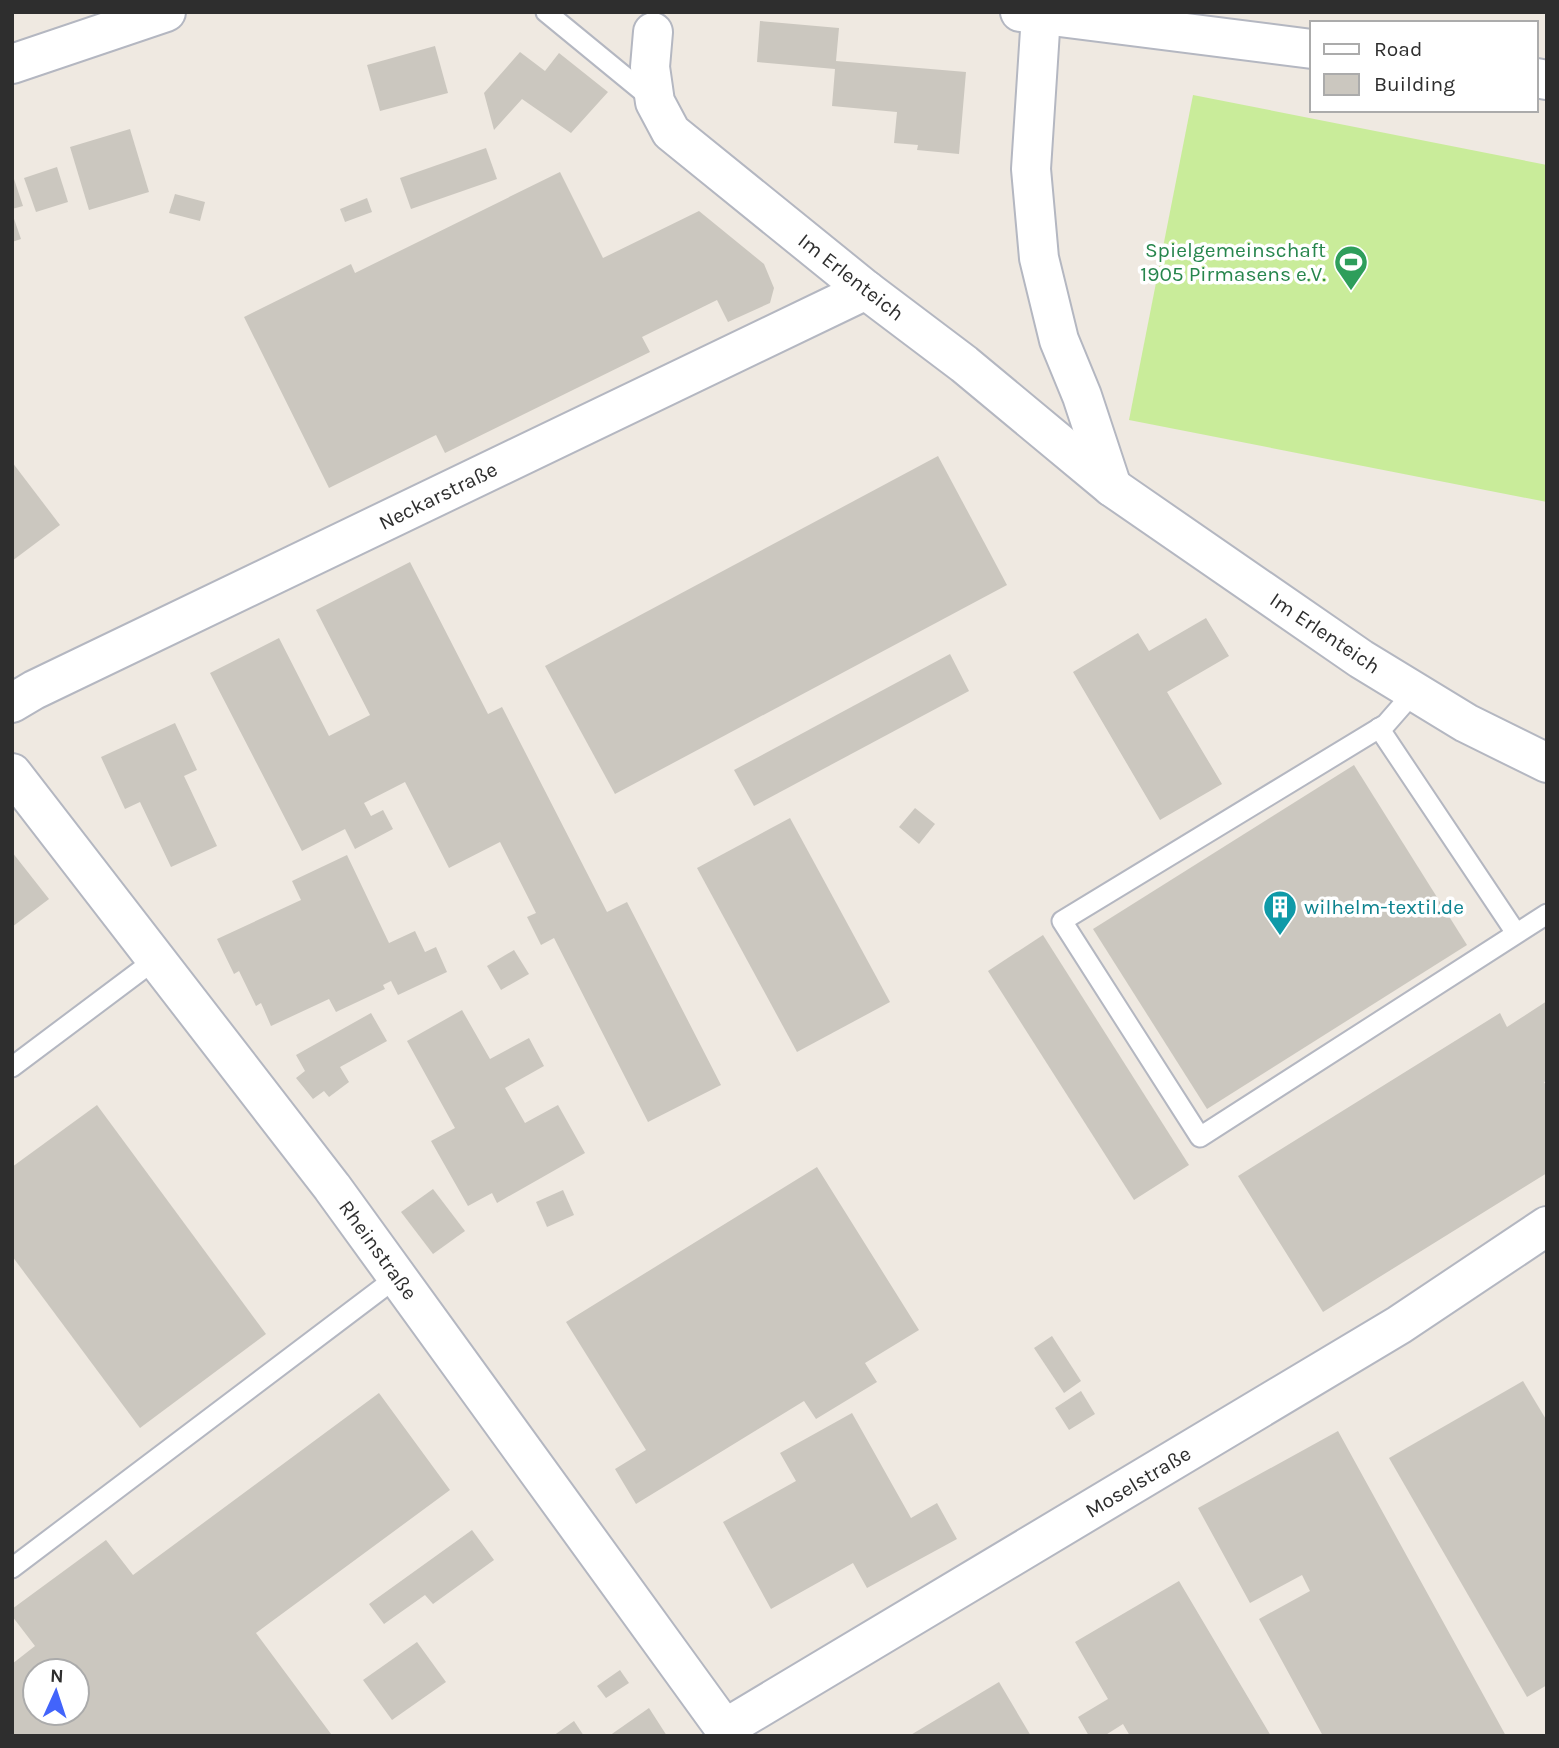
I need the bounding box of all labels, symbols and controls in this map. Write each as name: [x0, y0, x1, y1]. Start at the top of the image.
legend: [1310, 21, 1538, 112]
text: Road: [1374, 37, 1422, 61]
text: Building: [1374, 72, 1455, 96]
street label: Im Erlenteich: [793, 228, 909, 326]
place label: Spielgemeinschaft 1905 Pirmasens e.V.: [1140, 238, 1326, 286]
sports icon: Spielgemeinschaft 1905 Pirmasens e.V.: [1332, 243, 1370, 292]
street label: Neckarstraße: [375, 457, 501, 535]
street label: Im Erlenteich: [1265, 587, 1385, 679]
building icon: wilhelm-textil.de: [1261, 888, 1299, 937]
place label: wilhelm-textil.de: [1304, 895, 1464, 919]
street label: Rheinstraße: [334, 1196, 422, 1304]
street label: Moselstraße: [1081, 1441, 1195, 1523]
north arrow: [21, 1657, 91, 1727]
text: N: [49, 1665, 64, 1687]

